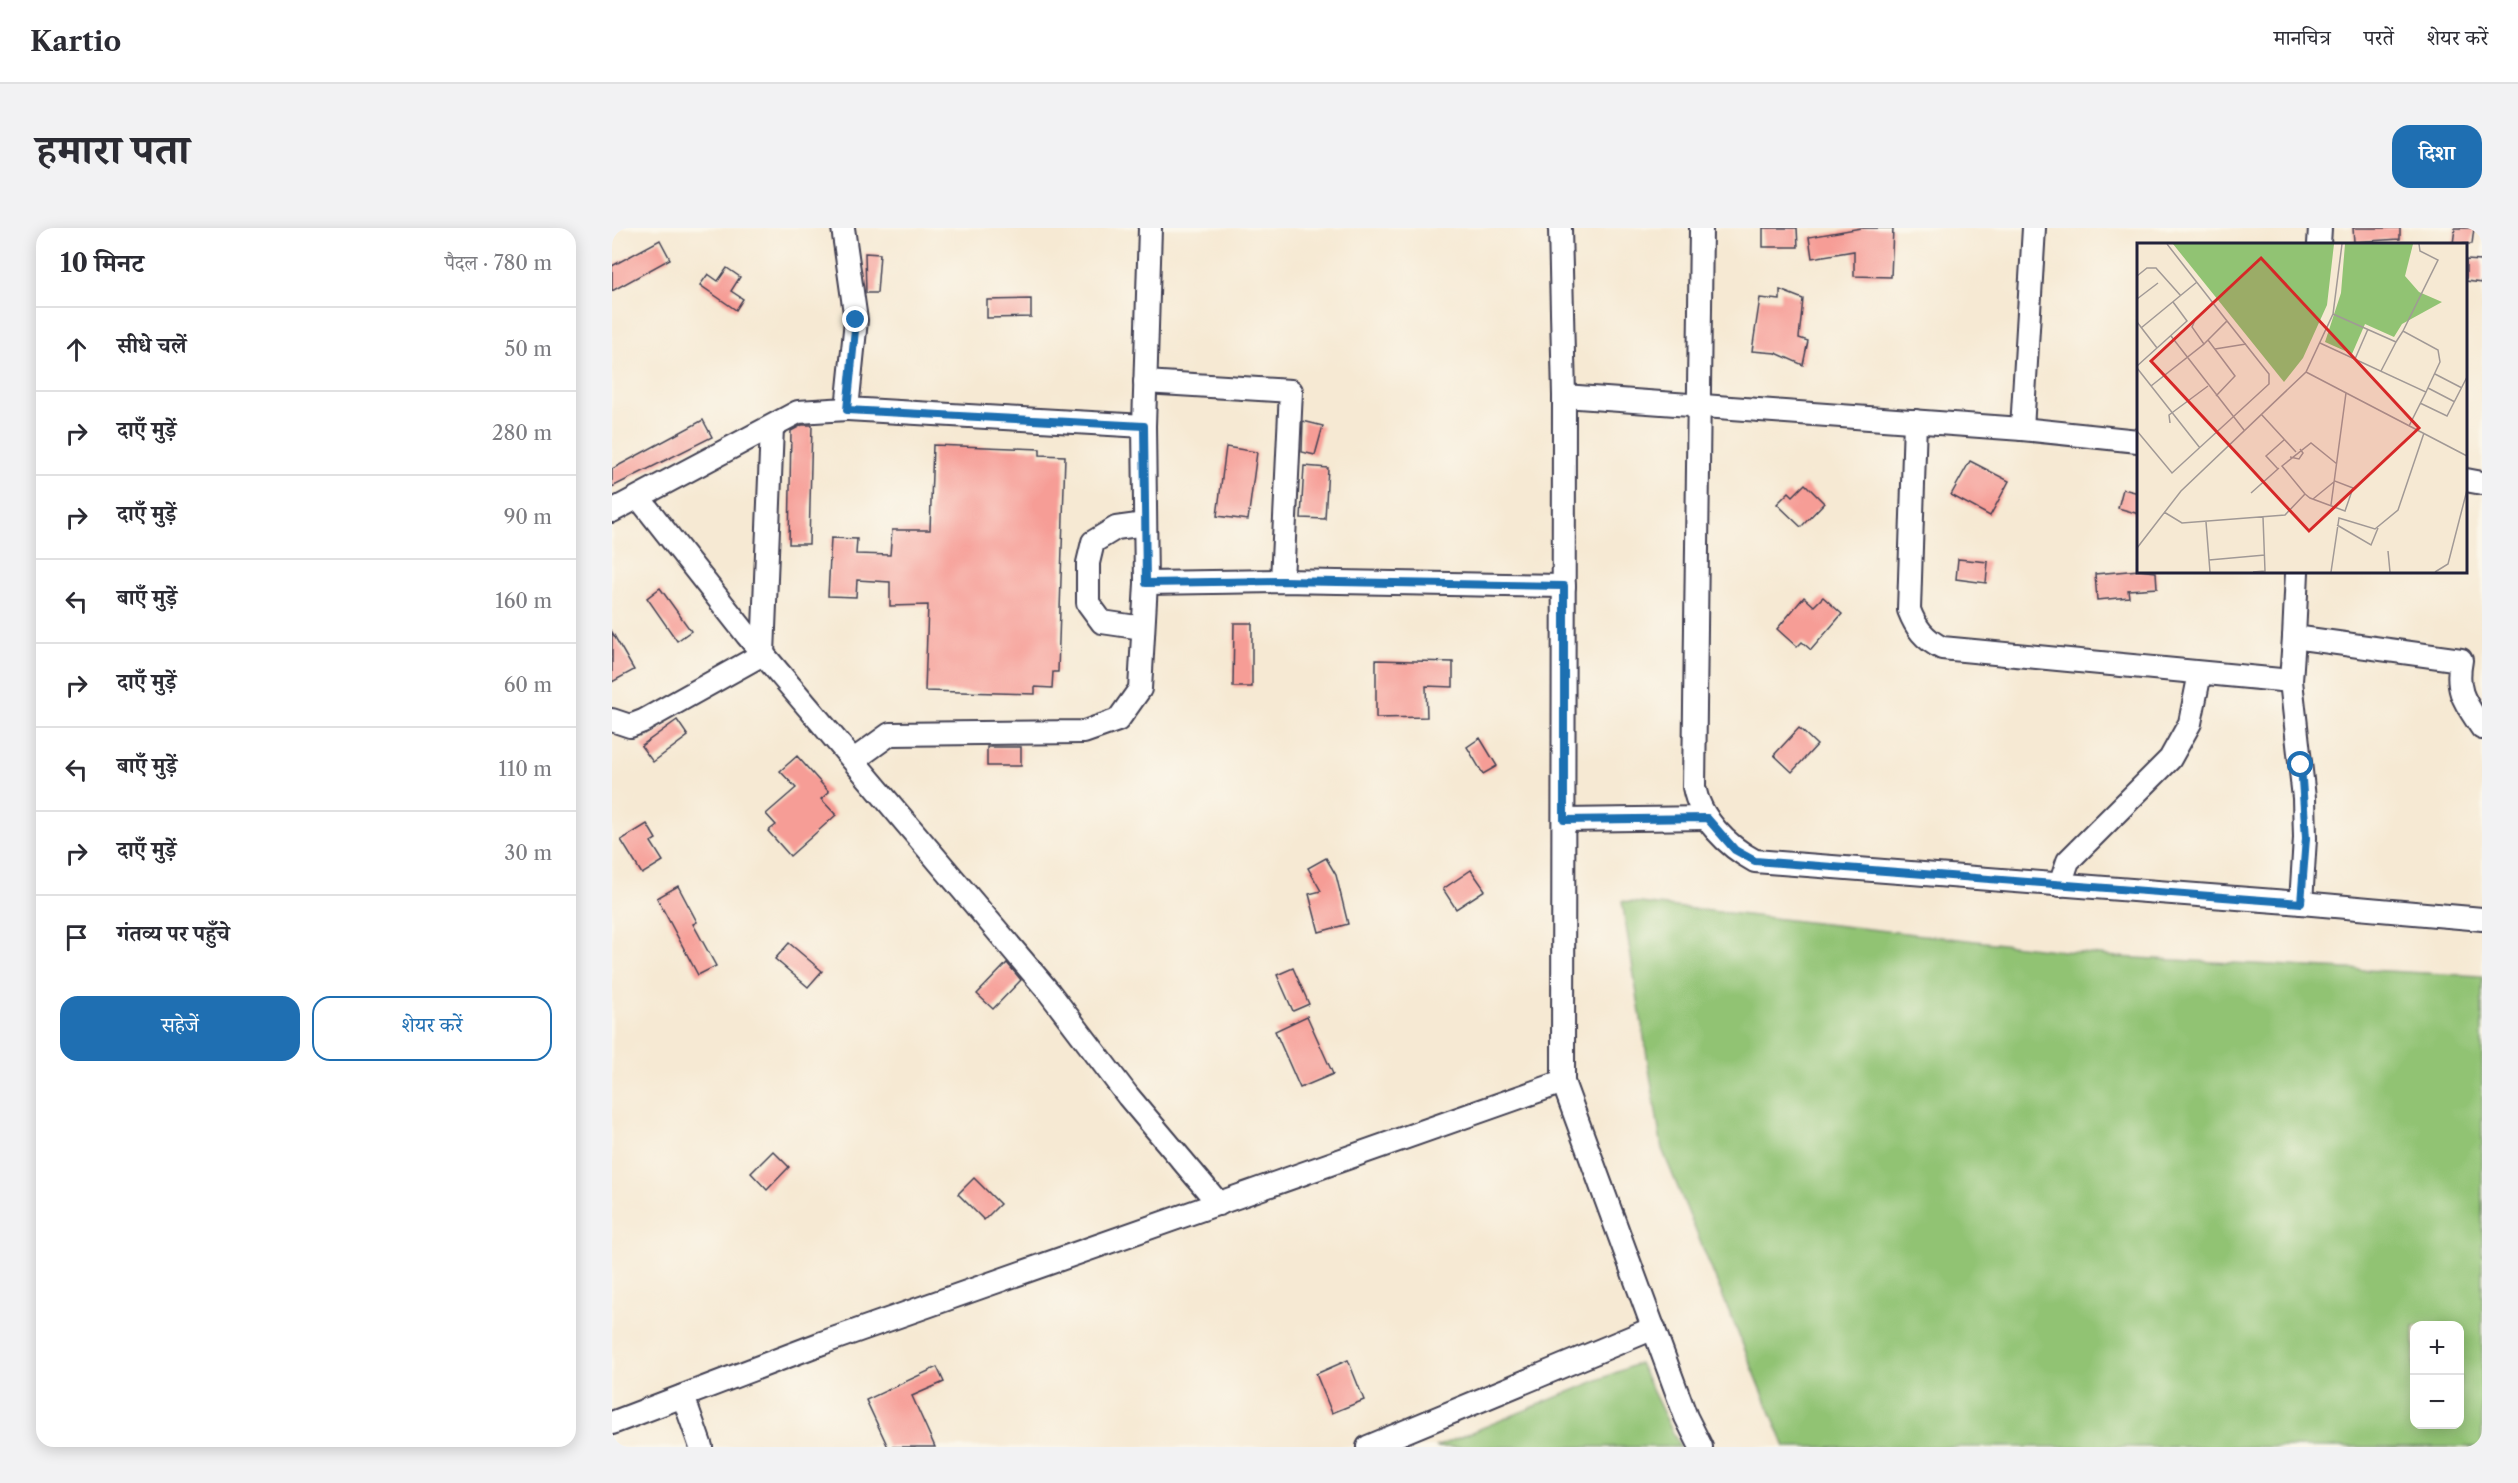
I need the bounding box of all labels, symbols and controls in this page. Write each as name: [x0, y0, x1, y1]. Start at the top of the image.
text: Kartio: [30, 24, 121, 58]
text: मानचित्र: [2274, 25, 2331, 50]
text: परतें: [2364, 25, 2394, 50]
text: शेयर करें: [2427, 25, 2488, 50]
text: हमारा पता: [36, 123, 189, 175]
button: दिशा: [2392, 125, 2482, 188]
inset map: [2137, 243, 2467, 573]
text: 10 मिनट: [60, 247, 144, 279]
text: पैदल · 780 m: [445, 251, 552, 275]
route end: [842, 306, 868, 332]
text: सीधे चलें: [117, 332, 186, 359]
icon: ahead: [60, 333, 93, 366]
text: 50 m: [505, 337, 552, 361]
text: दाएँ मुड़ें: [117, 416, 176, 443]
icon: right: [60, 417, 93, 450]
text: 280 m: [492, 421, 552, 445]
text: दाएँ मुड़ें: [117, 500, 176, 527]
icon: right: [60, 501, 93, 534]
text: 90 m: [504, 505, 552, 529]
text: बाएँ मुड़ें: [117, 584, 177, 611]
icon: left: [60, 585, 93, 618]
text: 160 m: [495, 589, 552, 613]
text: दाएँ मुड़ें: [117, 668, 176, 695]
icon: right: [60, 669, 93, 702]
text: 60 m: [504, 673, 552, 697]
route start: [2287, 751, 2313, 777]
text: बाएँ मुड़ें: [117, 752, 177, 779]
icon: left: [60, 753, 93, 786]
text: 110 m: [499, 757, 552, 781]
text: दाएँ मुड़ें: [117, 836, 176, 863]
icon: right: [60, 837, 93, 870]
text: 30 m: [504, 841, 552, 865]
text: गंतव्य पर पहुँचे: [117, 920, 230, 947]
icon: arrive: [60, 921, 93, 954]
button: सहेजें: [60, 996, 300, 1061]
button: शेयर करें: [312, 996, 552, 1061]
map controls: [2410, 1321, 2464, 1429]
button: +: [2410, 1321, 2464, 1375]
button: −: [2410, 1375, 2464, 1429]

